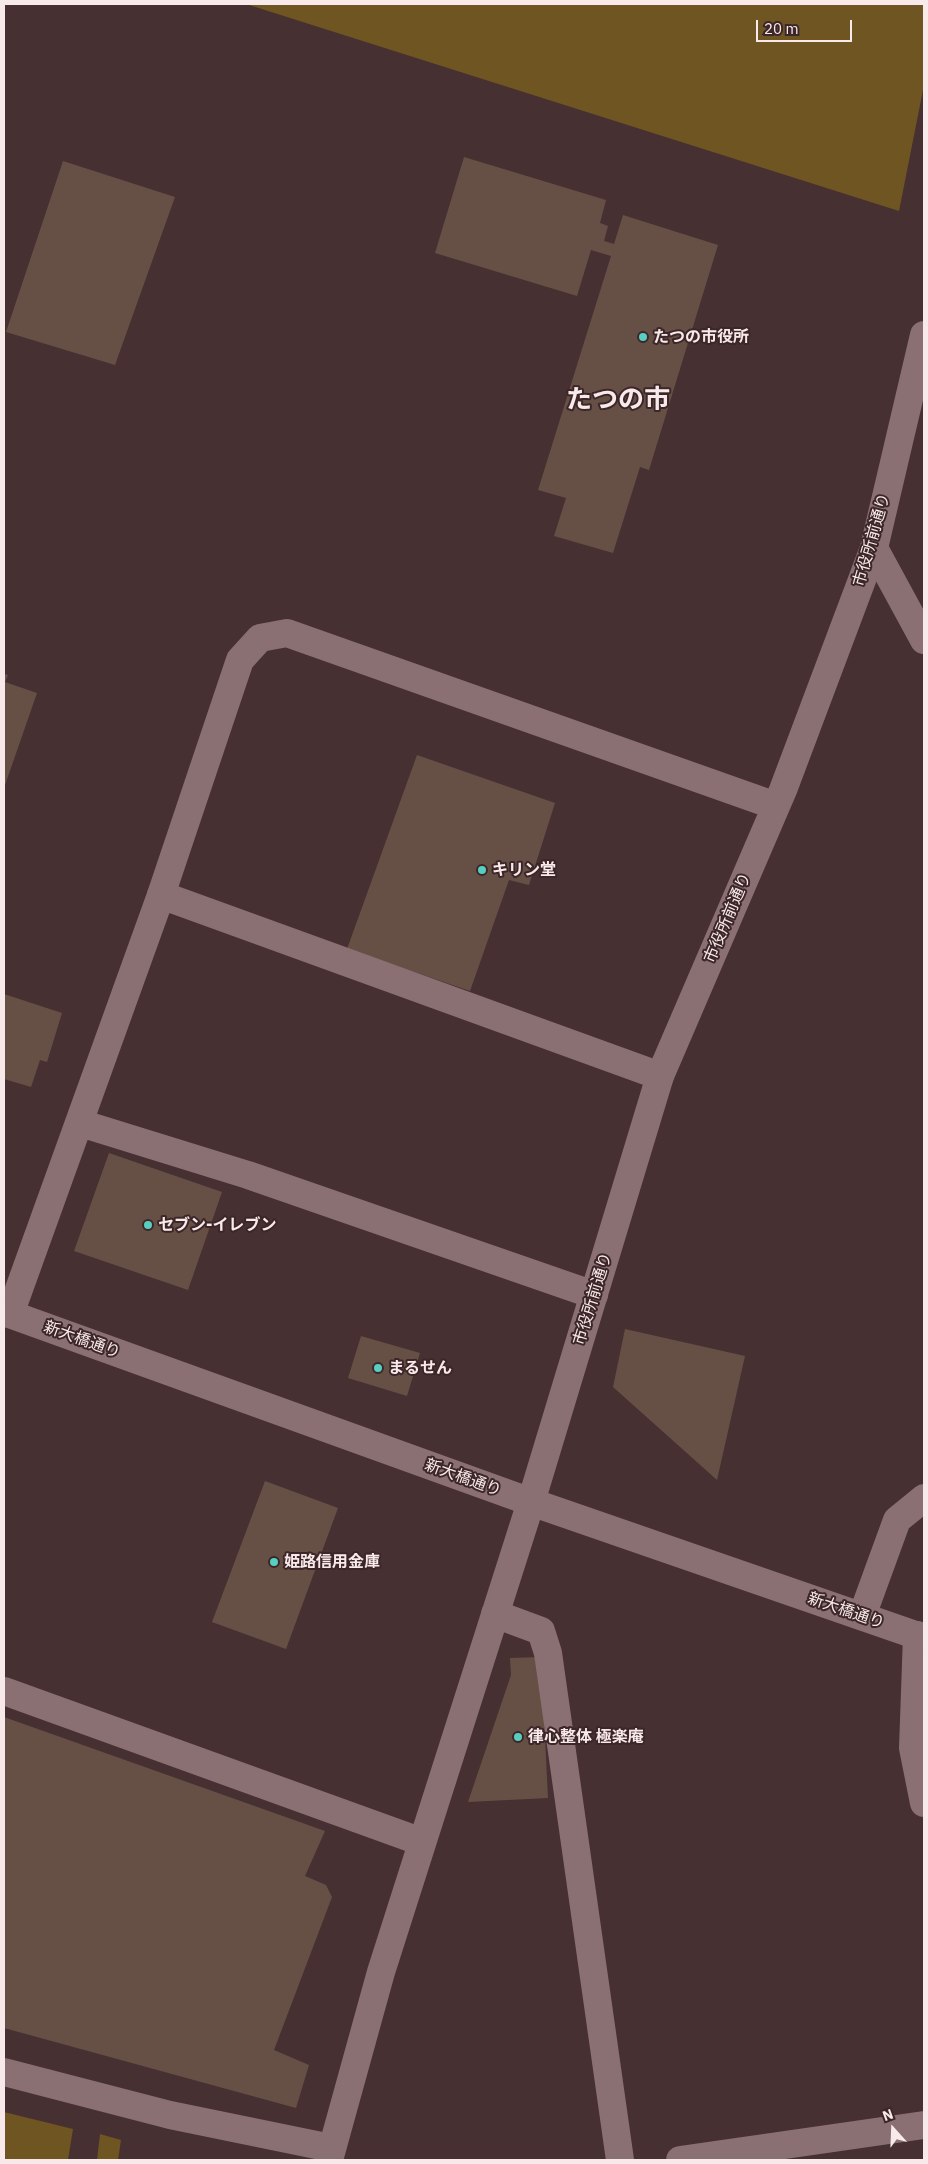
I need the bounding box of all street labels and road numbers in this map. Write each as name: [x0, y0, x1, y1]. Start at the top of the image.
street label: 市役所前通り: [850, 491, 894, 589]
street label: 市役所前通り: [700, 870, 756, 966]
street label: 市役所前通り: [570, 1250, 616, 1348]
street label: 新大橋通り: [41, 1317, 123, 1363]
street label: 新大橋通り: [422, 1455, 504, 1501]
street label: 新大橋通り: [805, 1589, 887, 1633]

